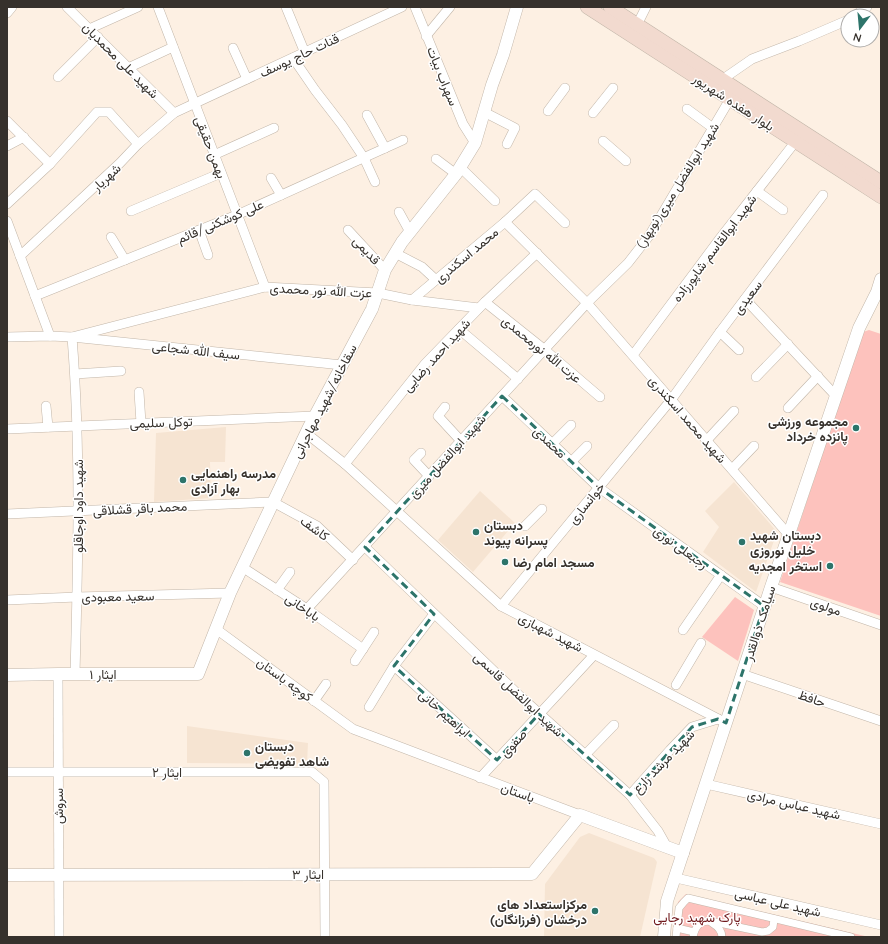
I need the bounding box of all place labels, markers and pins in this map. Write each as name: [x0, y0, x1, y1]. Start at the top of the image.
place label: مجموعه ورزشی پانزده خرداد: [768, 413, 848, 446]
marker: مجموعه ورزشی پانزده خرداد: [851, 423, 861, 433]
place label: مدرسه راهنمایی بهار آزادی: [191, 465, 276, 497]
marker: مدرسه راهنمایی بهار آزادی: [178, 475, 188, 485]
place label: دبستان پسرانه پیوند: [484, 517, 548, 550]
marker: دبستان پسرانه پیوند: [471, 527, 481, 537]
place label: دبستان شهید خلیل نوروزی: [750, 527, 821, 559]
marker: دبستان شهید خلیل نوروزی: [737, 537, 747, 547]
place label: مسجد امام رضا: [513, 554, 594, 571]
marker: مسجد امام رضا: [500, 557, 510, 567]
place label: استخر امجدیه: [749, 558, 822, 575]
marker: استخر امجدیه: [825, 561, 835, 571]
place label: دبستان شاهد تفویضی: [255, 738, 329, 770]
marker: دبستان شاهد تفویضی: [242, 748, 252, 758]
place label: مرکزاستعداد های درخشان (فرزانگان): [490, 896, 587, 928]
marker: مرکزاستعداد های درخشان (فرزانگان): [590, 906, 600, 916]

